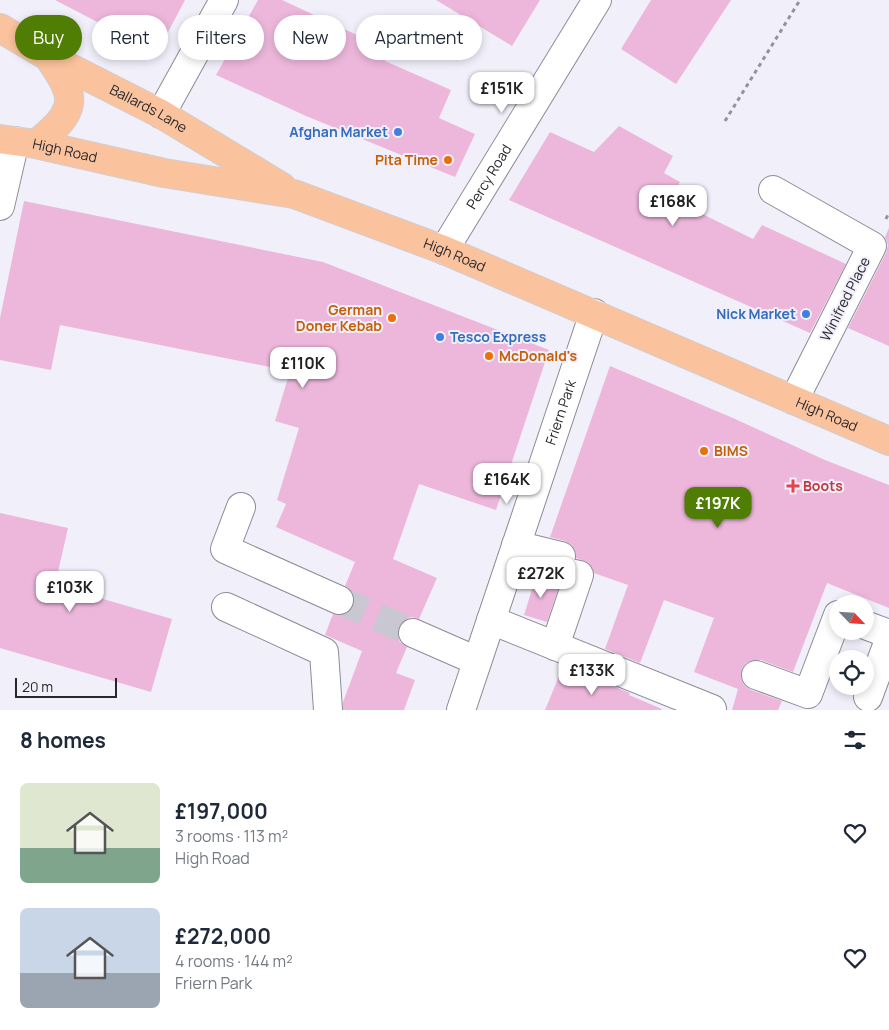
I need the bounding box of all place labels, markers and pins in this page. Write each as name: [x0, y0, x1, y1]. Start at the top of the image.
pin: £151K: [467, 72, 537, 114]
place label: Afghan Market: [289, 122, 388, 141]
marker: Afghan Market: [392, 126, 404, 138]
place label: Pita Time: [375, 150, 438, 169]
marker: Pita Time: [442, 154, 454, 166]
pin: £168K: [638, 184, 708, 227]
place label: German Doner Kebab: [296, 300, 382, 335]
place label: Nick Market: [716, 304, 796, 323]
marker: Nick Market: [800, 308, 812, 320]
marker: German Doner Kebab: [386, 312, 398, 324]
place label: Tesco Express: [450, 327, 547, 346]
marker: Tesco Express: [434, 331, 446, 343]
pin: £110K: [268, 346, 338, 389]
place label: McDonald's: [499, 346, 577, 365]
marker: McDonald's: [483, 350, 495, 362]
place label: BIMS: [714, 441, 748, 460]
marker: BIMS: [698, 445, 710, 457]
pin: £164K: [472, 462, 542, 505]
place label: Boots: [803, 476, 843, 495]
marker: Boots: [787, 480, 799, 492]
pin: £197K: [683, 486, 753, 529]
pin: £272K: [506, 556, 576, 599]
pin: £103K: [35, 570, 105, 613]
pin: £133K: [557, 654, 627, 696]

